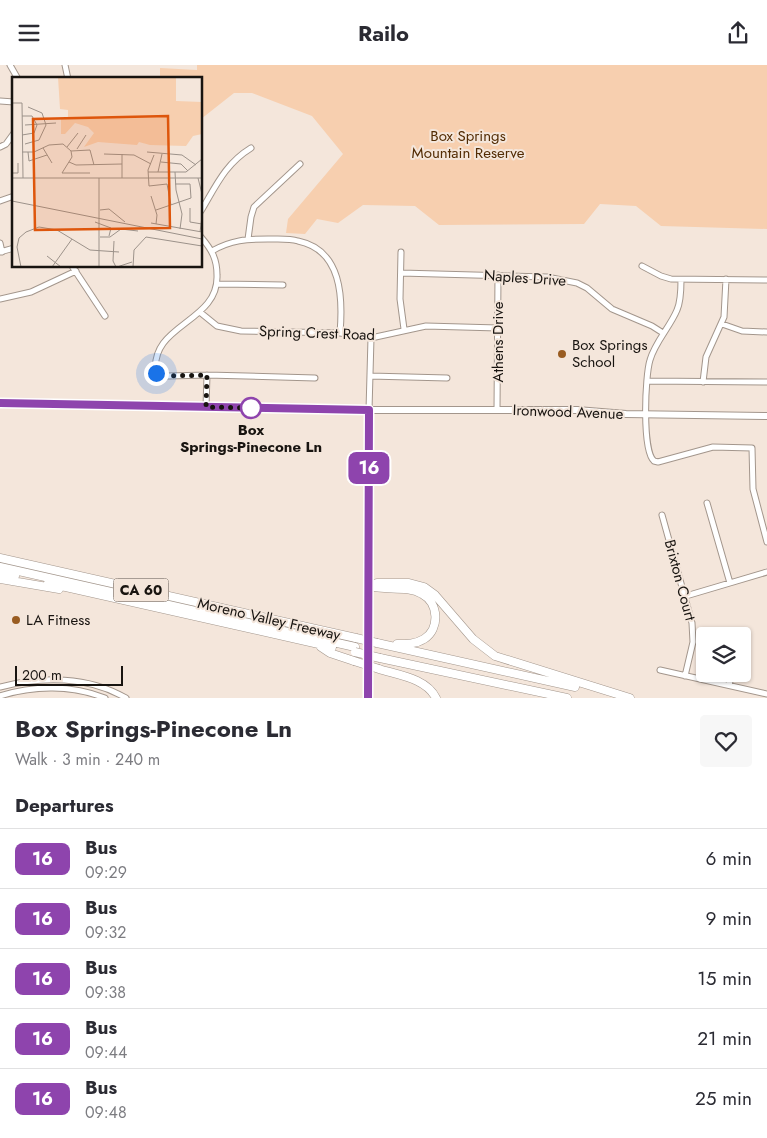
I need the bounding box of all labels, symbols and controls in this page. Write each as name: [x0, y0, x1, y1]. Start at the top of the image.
text: Railo: [358, 17, 409, 49]
icon: menu: [15, 19, 43, 47]
icon: share: [724, 19, 752, 47]
inset map: [12, 77, 202, 267]
park label: Box Springs Mountain Reserve: [412, 125, 525, 164]
street label: Naples Drive: [483, 264, 567, 292]
street label: Athens Drive: [487, 301, 509, 382]
street label: Spring Crest Road: [259, 320, 375, 346]
place label: Box Springs School: [572, 334, 647, 373]
marker: Box Springs School: [556, 348, 568, 360]
your location: [144, 361, 169, 386]
marker: Box Springs-Pinecone Ln: [240, 397, 262, 419]
street label: Ironwood Avenue: [512, 399, 624, 425]
place label: Box Springs-Pinecone Ln: [180, 419, 322, 458]
line badge: 16: [346, 452, 392, 484]
text: 16: [358, 455, 380, 481]
street label: Brixton Court: [659, 537, 701, 623]
road number: CA 60: [114, 579, 168, 601]
street label: Moreno Valley Freeway: [195, 592, 343, 646]
place label: LA Fitness: [26, 609, 90, 631]
marker: LA Fitness: [10, 614, 22, 626]
map controls: [696, 627, 751, 682]
button: layers: [696, 627, 751, 682]
scale bar: [15, 663, 122, 686]
text: 200 m: [22, 665, 62, 685]
text: Box Springs-Pinecone Ln: [15, 711, 292, 746]
button: heart: [700, 715, 752, 767]
text: Walk · 3 min · 240 m: [15, 748, 160, 771]
text: Departures: [15, 792, 114, 819]
text: Bus: [85, 834, 117, 861]
text: 6 min: [706, 845, 752, 872]
text: 16: [32, 846, 53, 872]
text: 09:29: [85, 861, 127, 884]
text: Bus: [85, 894, 117, 921]
text: 9 min: [706, 905, 752, 932]
text: 16: [32, 906, 53, 932]
text: 09:32: [85, 921, 126, 944]
text: Bus: [85, 954, 117, 981]
text: 15 min: [697, 965, 752, 992]
text: 16: [32, 966, 53, 992]
text: 09:38: [85, 981, 126, 1004]
text: Bus: [85, 1014, 117, 1041]
text: 21 min: [697, 1025, 752, 1052]
text: 16: [32, 1026, 53, 1052]
text: 09:44: [85, 1041, 127, 1064]
text: Bus: [85, 1074, 117, 1101]
text: 25 min: [695, 1085, 752, 1112]
text: 16: [32, 1086, 53, 1112]
text: 09:48: [85, 1101, 127, 1124]

